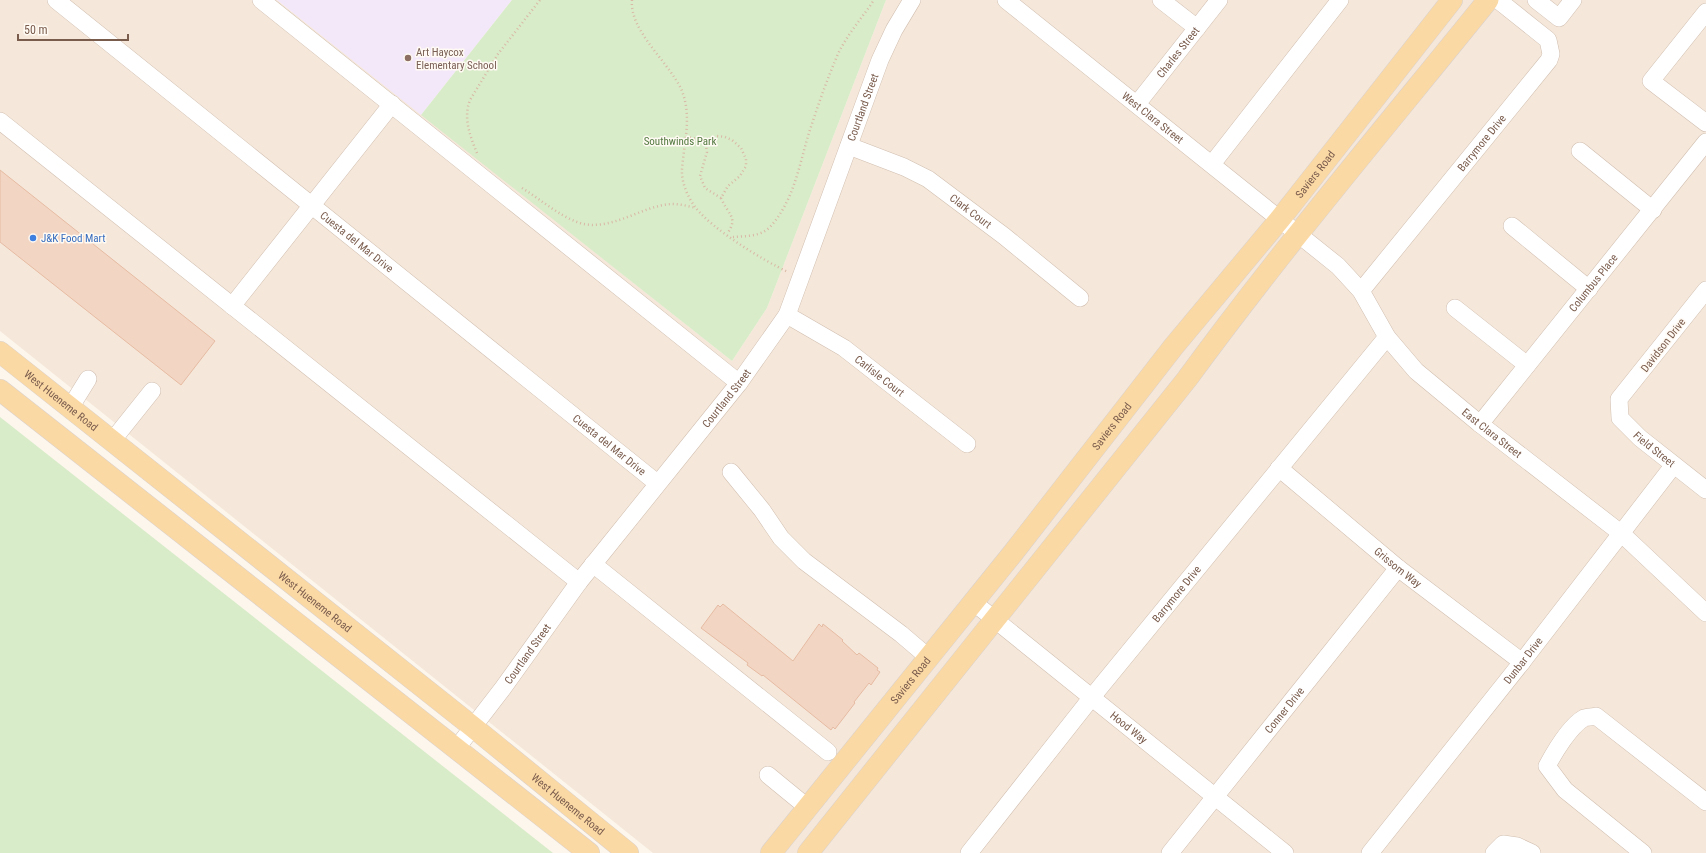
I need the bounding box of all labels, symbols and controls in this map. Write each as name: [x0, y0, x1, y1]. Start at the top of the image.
scale bar: [18, 16, 128, 42]
text: 50 m: [24, 23, 48, 37]
street label: Charles Street: [1154, 24, 1202, 81]
place label: Art Haycox Elementary School: [416, 46, 497, 72]
marker: Art Haycox Elementary School: [403, 53, 413, 63]
street label: Courtland Street: [845, 72, 881, 143]
street label: West Clara Street: [1119, 89, 1186, 146]
street label: Barrymore Drive: [1455, 112, 1509, 174]
park label: Southwinds Park: [644, 135, 716, 148]
street label: Saviers Road: [1293, 148, 1338, 201]
street label: Clark Court: [947, 192, 994, 231]
street label: Cuesta del Mar Drive: [317, 209, 396, 275]
place label: J&K Food Mart: [41, 232, 105, 245]
marker: J&K Food Mart: [28, 233, 38, 243]
street label: Columbus Place: [1566, 252, 1621, 315]
street label: Davidson Drive: [1638, 316, 1688, 375]
street label: Carlisle Court: [852, 353, 907, 400]
street label: Courtland Street: [700, 367, 754, 430]
street label: West Hueneme Road: [21, 368, 100, 434]
street label: Saviers Road: [1090, 400, 1134, 453]
street label: East Clara Street: [1459, 406, 1524, 461]
street label: Cuesta del Mar Drive: [570, 412, 648, 478]
street label: Field Street: [1630, 429, 1677, 470]
street label: Grissom Way: [1371, 545, 1424, 591]
street label: Barrymore Drive: [1150, 563, 1204, 625]
street label: West Hueneme Road: [275, 569, 354, 635]
street label: Courtland Street: [502, 622, 554, 687]
street label: Dunbar Drive: [1501, 635, 1546, 687]
street label: Saviers Road: [888, 655, 934, 707]
street label: Conner Drive: [1262, 685, 1307, 736]
street label: Hood Way: [1107, 709, 1150, 747]
street label: West Hueneme Road: [529, 771, 607, 838]

